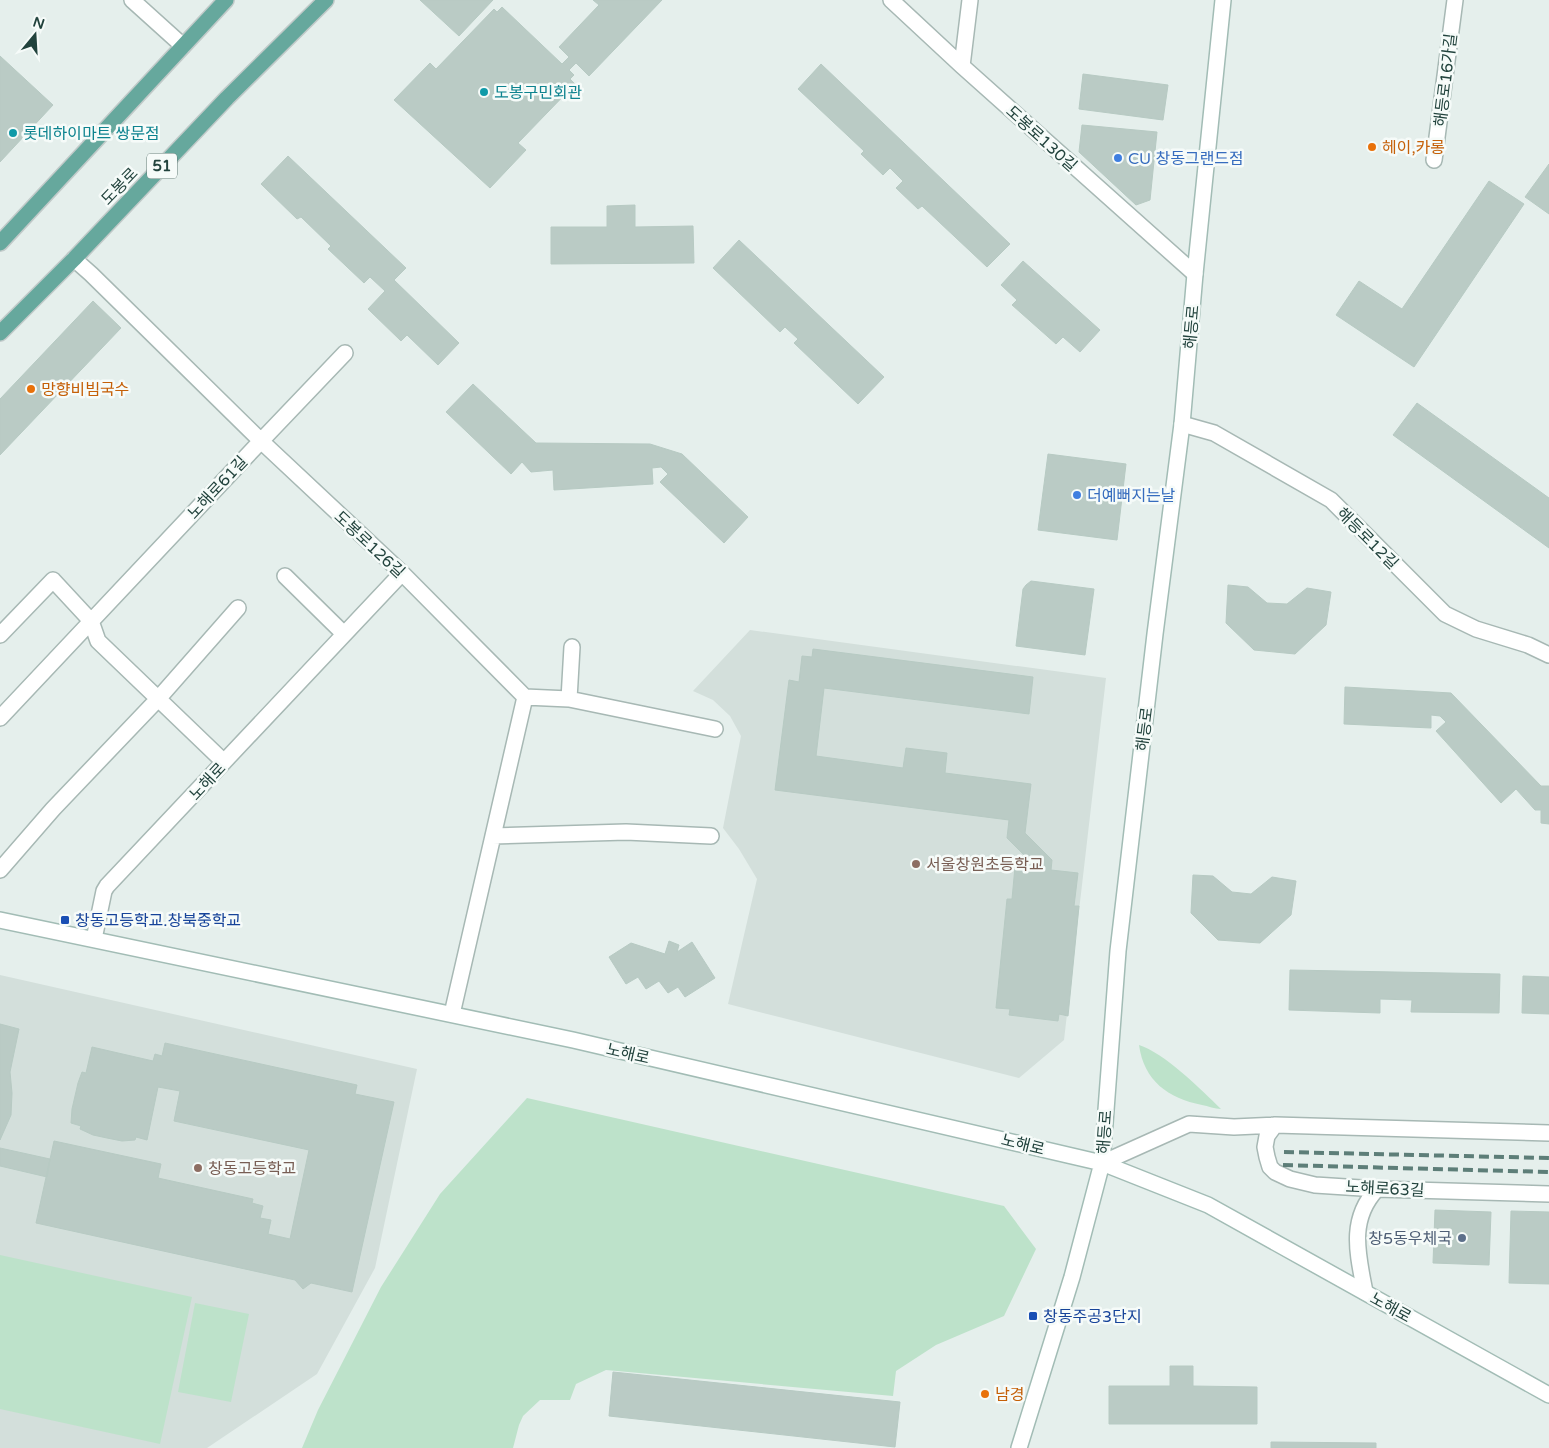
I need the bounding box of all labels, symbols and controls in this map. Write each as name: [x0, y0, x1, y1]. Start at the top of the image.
north arrow: [10, 10, 60, 60]
text: N: [31, 13, 47, 33]
street label: 해등로16가길: [1430, 32, 1462, 128]
place label: 도봉구민회관: [494, 83, 583, 103]
marker: 도봉구민회관: [478, 86, 490, 98]
street label: 도봉로130길: [1002, 102, 1081, 176]
place label: 롯데하이마트 쌍문점: [23, 124, 160, 144]
marker: 롯데하이마트 쌍문점: [7, 127, 19, 139]
place label: 헤이,카롱: [1382, 138, 1445, 158]
marker: 헤이,카롱: [1366, 141, 1378, 153]
place label: CU 창동그랜드점: [1128, 149, 1244, 169]
marker: CU 창동그랜드점: [1112, 152, 1124, 164]
road number: 51: [147, 154, 177, 178]
street label: 도봉로: [97, 164, 142, 210]
street label: 해등로: [1180, 304, 1204, 350]
place label: 망향비빔국수: [41, 380, 129, 400]
marker: 망향비빔국수: [25, 383, 37, 395]
street label: 노해로61길: [183, 452, 252, 523]
place label: 더예뻐지는날: [1087, 486, 1176, 506]
marker: 더예뻐지는날: [1071, 489, 1083, 501]
street label: 해등로12길: [1332, 504, 1402, 574]
street label: 도봉로126길: [330, 507, 409, 582]
street label: 해등로: [1132, 706, 1158, 752]
street label: 노해로: [185, 759, 230, 805]
place label: 서울창원초등학교: [926, 855, 1044, 875]
marker: 서울창원초등학교: [910, 858, 922, 870]
place label: 창동고등학교.창북중학교: [75, 911, 241, 931]
marker: 창동고등학교.창북중학교: [59, 914, 71, 926]
street label: 노해로: [604, 1039, 652, 1069]
street label: 해등로: [1093, 1109, 1117, 1155]
street label: 노해로: [999, 1130, 1047, 1160]
place label: 창동고등학교: [208, 1159, 296, 1179]
marker: 창동고등학교: [192, 1162, 204, 1174]
street label: 노해로63길: [1345, 1177, 1425, 1201]
place label: 창5동우체국: [1368, 1229, 1452, 1249]
marker: 창5동우체국: [1456, 1232, 1468, 1244]
street label: 노해로: [1366, 1288, 1415, 1327]
place label: 창동주공3단지: [1043, 1307, 1141, 1327]
marker: 창동주공3단지: [1027, 1310, 1039, 1322]
place label: 남경: [995, 1385, 1024, 1405]
marker: 남경: [979, 1388, 991, 1400]

